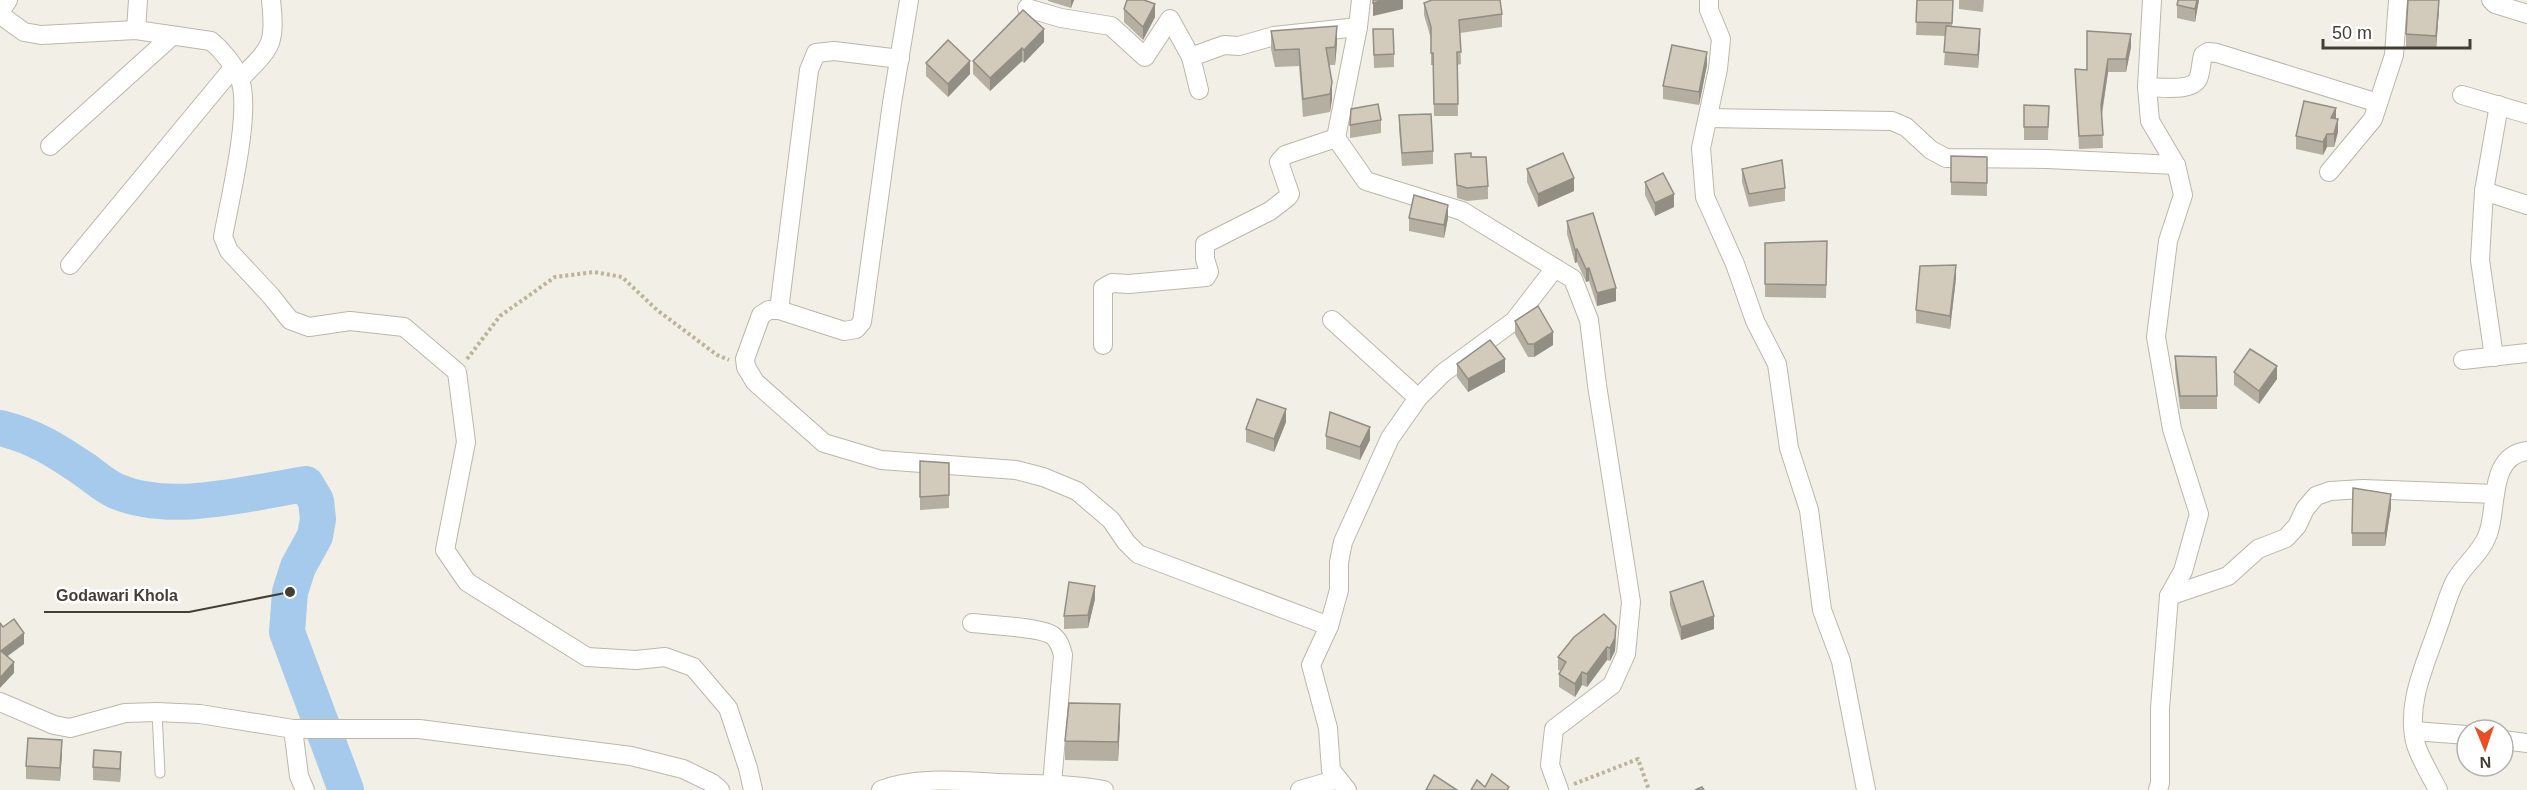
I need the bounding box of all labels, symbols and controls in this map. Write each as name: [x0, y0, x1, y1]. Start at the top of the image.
scale bar: [2323, 12, 2470, 50]
text: 50 m: [2332, 23, 2372, 43]
callout: Godawari Khola: [44, 578, 189, 612]
text: Godawari Khola: [56, 587, 178, 604]
north arrow: [2455, 718, 2515, 778]
text: N: [2479, 754, 2492, 771]

